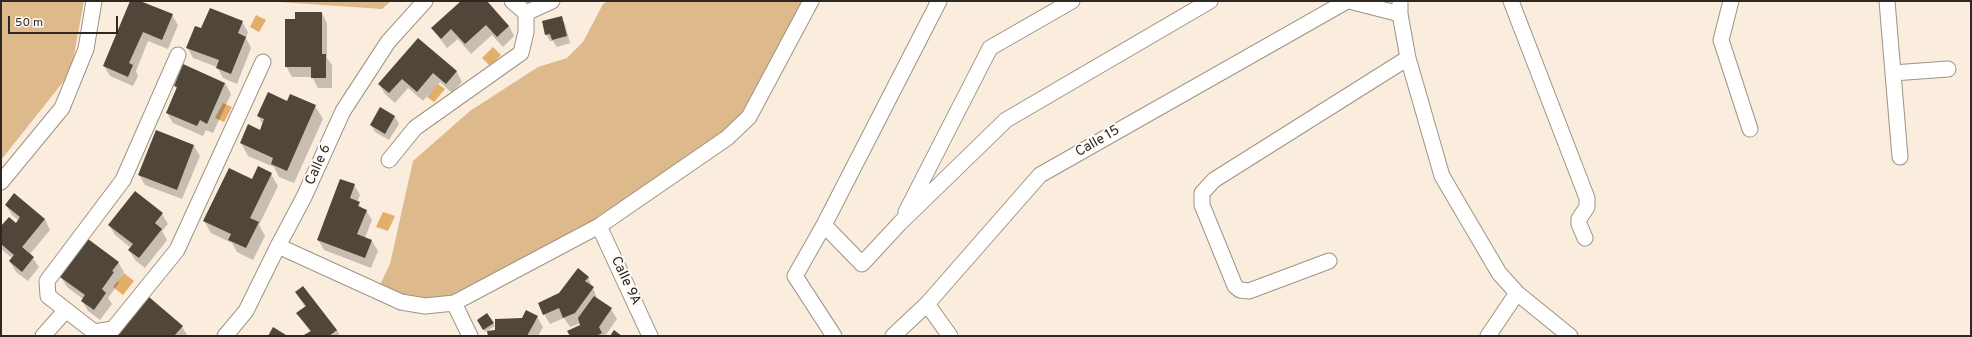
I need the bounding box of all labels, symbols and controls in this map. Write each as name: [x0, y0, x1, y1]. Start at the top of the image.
scale bar: [10, 8, 120, 34]
text: 50 m: [15, 15, 43, 31]
street label: Calle 15: [1073, 123, 1123, 161]
street label: Calle 6: [303, 142, 335, 188]
street label: Calle 9A: [606, 254, 644, 308]

